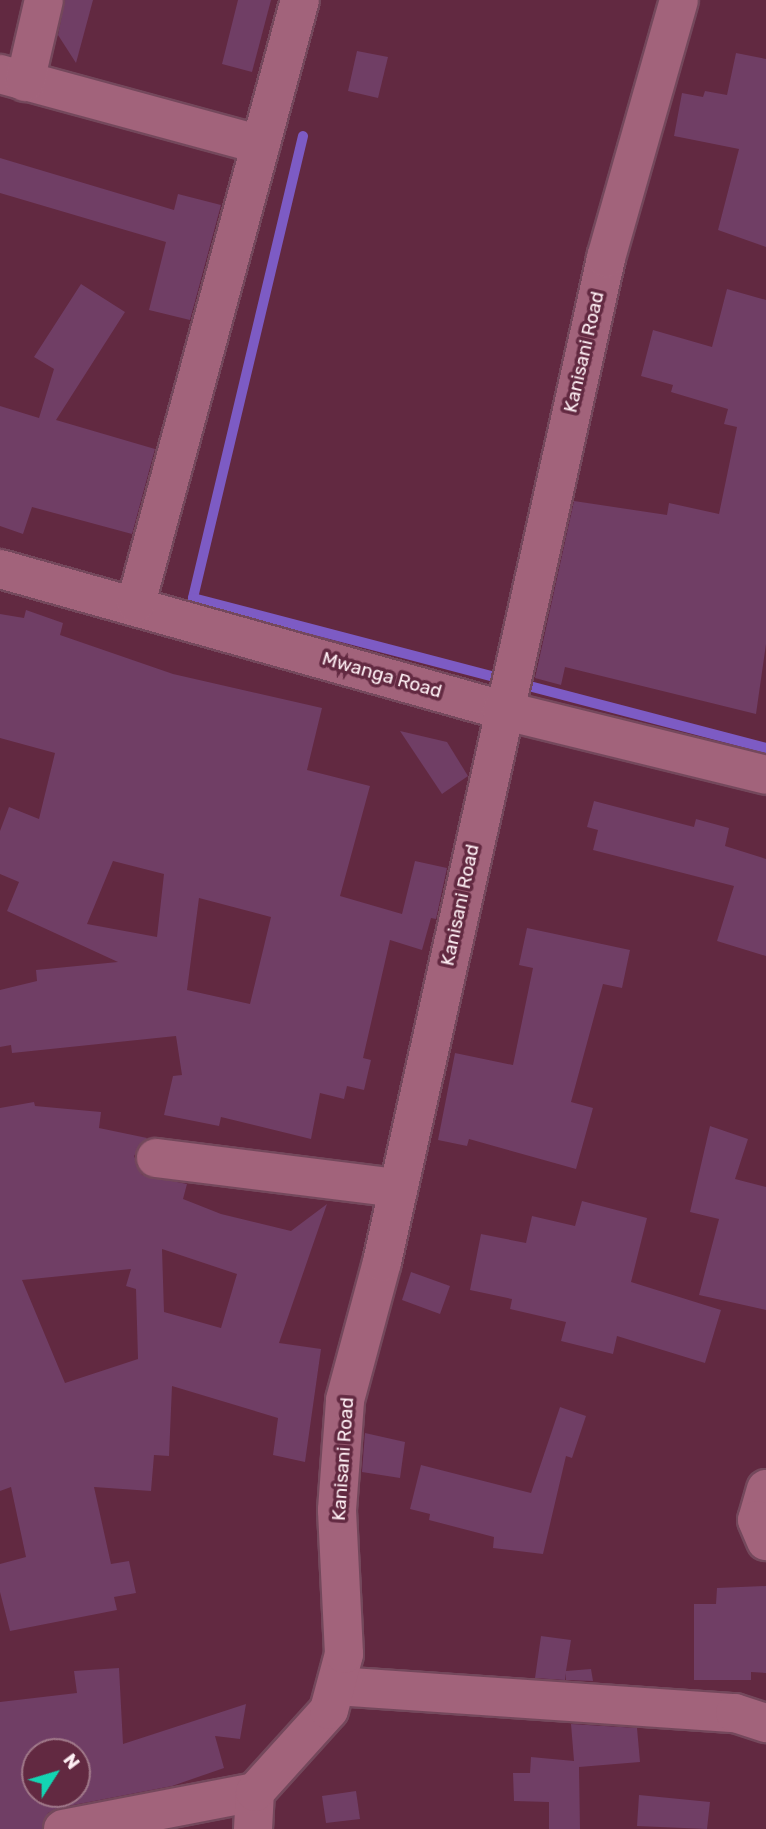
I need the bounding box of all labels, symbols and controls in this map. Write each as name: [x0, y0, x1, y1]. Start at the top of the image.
street label: Kanisani Road: [559, 289, 609, 415]
street label: Mwanga Road: [319, 647, 445, 703]
street label: Kanisani Road: [436, 842, 484, 968]
street label: Kanisani Road: [327, 1396, 359, 1522]
north arrow: [21, 1738, 91, 1808]
text: N: [58, 1749, 85, 1774]

